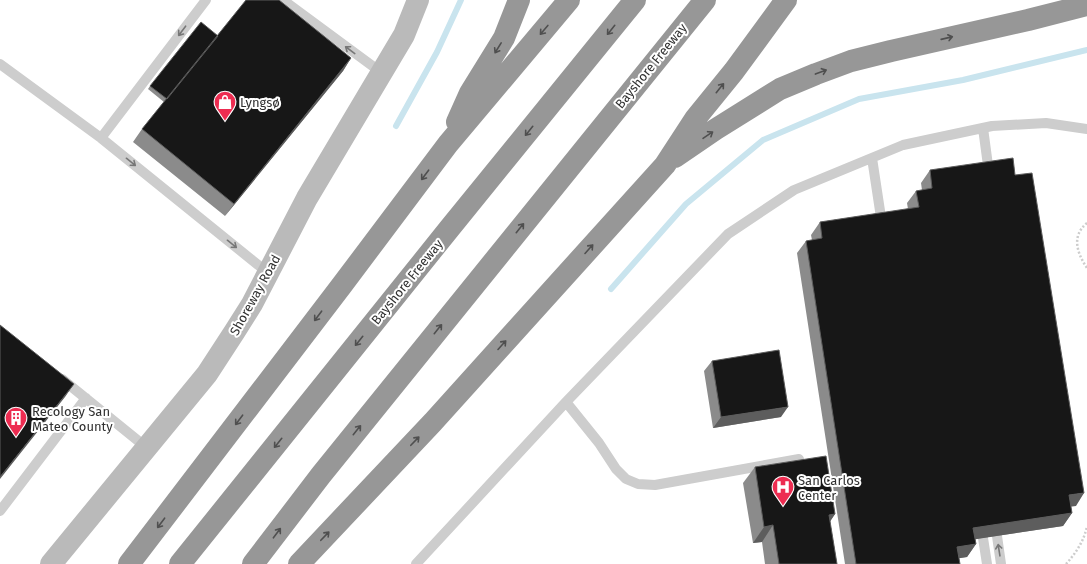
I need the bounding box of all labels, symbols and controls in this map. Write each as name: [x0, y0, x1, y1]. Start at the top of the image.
street label: Bayshore Freeway: [612, 20, 690, 111]
one-way arrow: [178, 25, 187, 36]
one-way arrow: [539, 25, 548, 35]
one-way arrow: [606, 25, 615, 36]
one-way arrow: [940, 34, 953, 42]
one-way arrow: [493, 42, 501, 54]
one-way arrow: [345, 46, 356, 54]
one-way arrow: [815, 67, 827, 75]
one-way arrow: [716, 83, 725, 94]
shop icon: Lyngsø: [212, 89, 238, 122]
place label: Lyngsø: [240, 95, 280, 110]
one-way arrow: [524, 126, 533, 137]
one-way arrow: [702, 131, 713, 139]
one-way arrow: [126, 158, 136, 167]
one-way arrow: [421, 169, 429, 180]
one-way arrow: [515, 223, 524, 233]
street label: Bayshore Freeway: [368, 236, 446, 327]
one-way arrow: [227, 239, 238, 248]
one-way arrow: [585, 243, 594, 254]
street label: Shoreway Road: [227, 252, 283, 338]
one-way arrow: [314, 311, 323, 322]
one-way arrow: [434, 324, 443, 334]
one-way arrow: [355, 336, 364, 347]
one-way arrow: [498, 340, 507, 350]
place label: Recology San Mateo County: [32, 404, 113, 434]
building icon: Recology San Mateo County: [3, 405, 29, 438]
one-way arrow: [235, 414, 244, 425]
one-way arrow: [352, 425, 361, 436]
one-way arrow: [410, 436, 420, 446]
one-way arrow: [274, 437, 282, 448]
place label: San Carlos Center: [798, 473, 860, 503]
hospital icon: San Carlos Center: [770, 474, 796, 507]
one-way arrow: [156, 517, 165, 528]
one-way arrow: [273, 527, 281, 538]
one-way arrow: [321, 531, 330, 541]
one-way arrow: [995, 544, 1003, 557]

